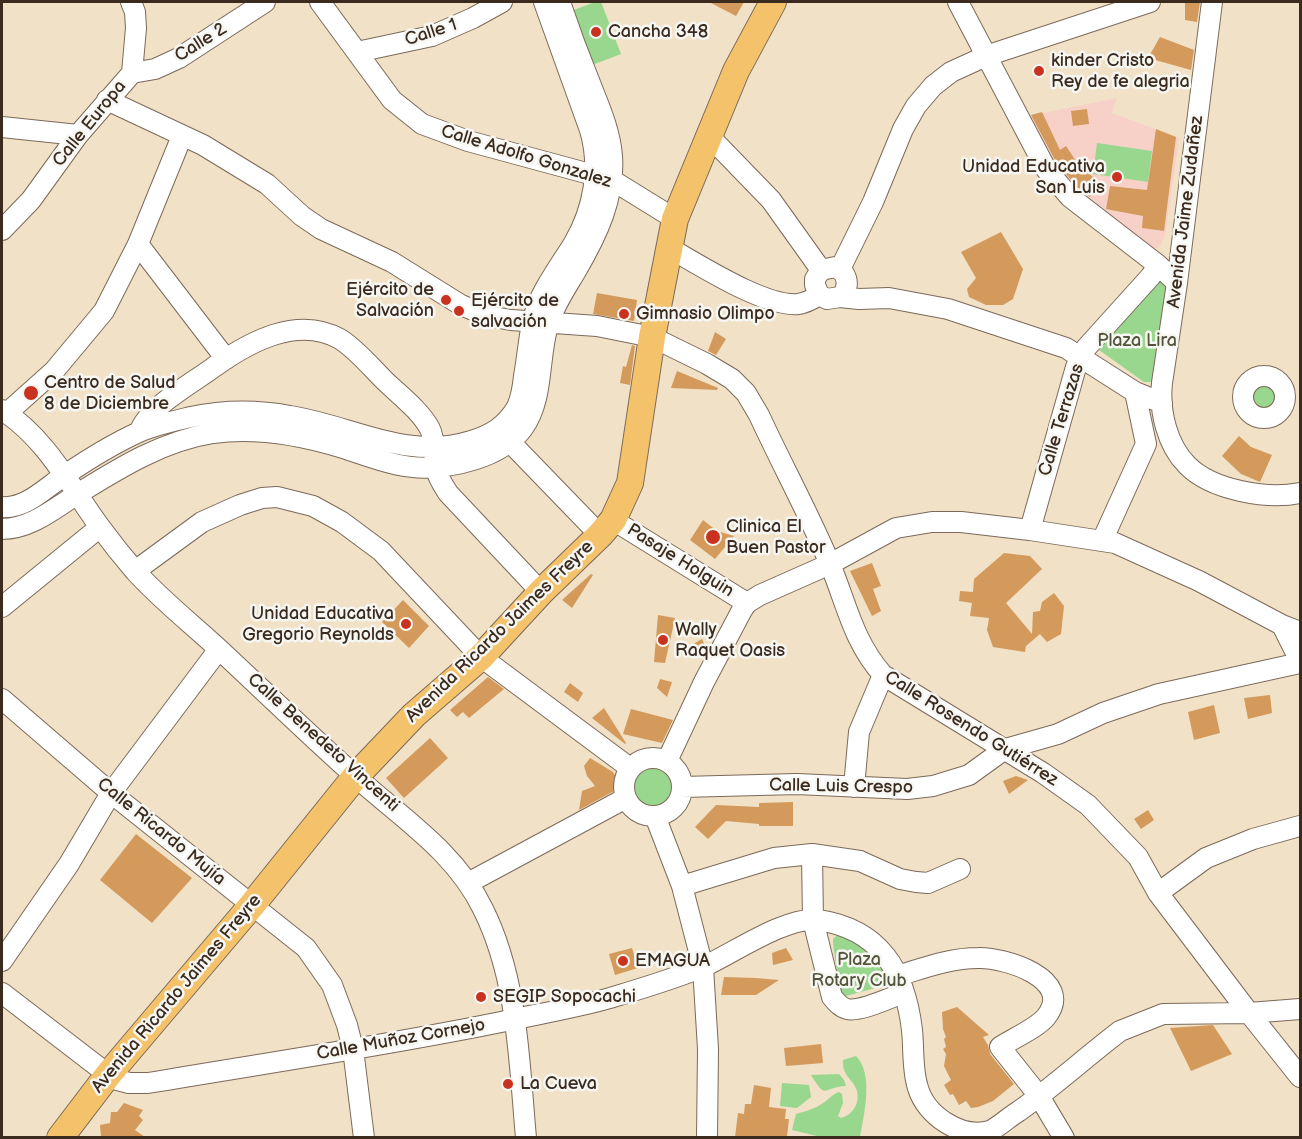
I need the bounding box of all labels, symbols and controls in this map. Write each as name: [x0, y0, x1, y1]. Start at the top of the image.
street label: Calle 1: [402, 14, 460, 52]
street label: Calle 2: [171, 19, 231, 67]
place label: Cancha 348: [608, 21, 708, 43]
marker: Cancha 348: [589, 25, 603, 39]
place label: kinder Cristo Rey de fe alegria: [1051, 50, 1190, 92]
marker: kinder Cristo Rey de fe alegria: [1032, 64, 1046, 78]
street label: Calle Europa: [49, 76, 131, 172]
street label: Avenida Jaime Zudañez: [1163, 114, 1209, 310]
street label: Calle Adolfo Gonzalez: [438, 121, 614, 193]
place label: Unidad Educativa San Luis: [962, 156, 1105, 198]
marker: Unidad Educativa San Luis: [1110, 170, 1124, 184]
place label: Ejército de Salvación: [346, 279, 434, 322]
place label: Ejército de salvación: [471, 290, 559, 332]
marker: Ejército de Salvación: [439, 293, 453, 307]
place label: Gimnasio Olimpo: [636, 303, 775, 325]
marker: Ejército de salvación: [452, 304, 466, 318]
marker: Gimnasio Olimpo: [617, 307, 631, 321]
park label: Plaza Lira: [1097, 330, 1177, 352]
street label: Calle Terrazas: [1035, 361, 1089, 479]
place label: Centro de Salud 8 de Diciembre: [44, 372, 176, 415]
marker: Centro de Salud 8 de Diciembre: [22, 384, 40, 402]
place label: Clinica El Buen Pastor: [726, 516, 825, 558]
street label: Pasaje Holguin: [623, 520, 737, 602]
marker: Clinica El Buen Pastor: [704, 528, 722, 546]
street label: Avenida Ricardo Jaimes Freyre: [402, 536, 598, 728]
place label: Unidad Educativa Gregorio Reynolds: [242, 603, 394, 646]
marker: Unidad Educativa Gregorio Reynolds: [399, 617, 413, 631]
place label: Wally Raquet Oasis: [675, 619, 785, 662]
marker: Wally Raquet Oasis: [656, 633, 670, 647]
street label: Calle Rosendo Gutiérrez: [880, 667, 1062, 791]
street label: Calle Benedeto Vincenti: [243, 669, 403, 817]
street label: Calle Ricardo Mujía: [92, 774, 230, 890]
street label: Calle Luis Crespo: [769, 775, 913, 799]
street label: Avenida Ricardo Jaimes Freyre: [87, 890, 267, 1098]
park label: Plaza Rotary Club: [811, 949, 907, 992]
place label: EMAGUA: [635, 950, 710, 972]
marker: EMAGUA: [616, 954, 630, 968]
place label: SEGIP Sopocachi: [493, 986, 636, 1008]
marker: SEGIP Sopocachi: [474, 990, 488, 1004]
street label: Calle Muñoz Cornejo: [315, 1015, 487, 1065]
place label: La Cueva: [520, 1073, 597, 1095]
marker: La Cueva: [501, 1077, 515, 1091]

